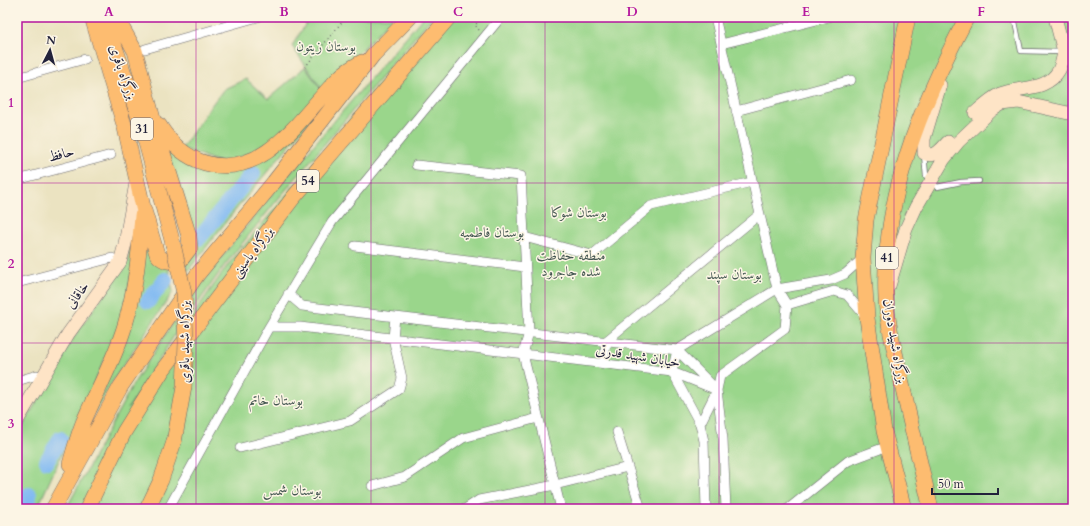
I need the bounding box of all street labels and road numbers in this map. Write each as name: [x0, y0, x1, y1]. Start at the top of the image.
street label: بزرگراه باقری: [105, 42, 141, 103]
road number: 31: [131, 118, 153, 140]
street label: حافظ: [46, 141, 76, 167]
road number: 54: [297, 170, 319, 192]
street label: بزرگراه یاسینی: [227, 222, 278, 281]
road number: 41: [876, 247, 898, 269]
street label: خاقانی: [61, 278, 93, 312]
street label: بزرگراه شهید دوران: [878, 297, 912, 385]
street label: بزرگراه شهید باقری: [175, 300, 194, 383]
street label: خیابان شهید قدرتی: [595, 340, 681, 372]

